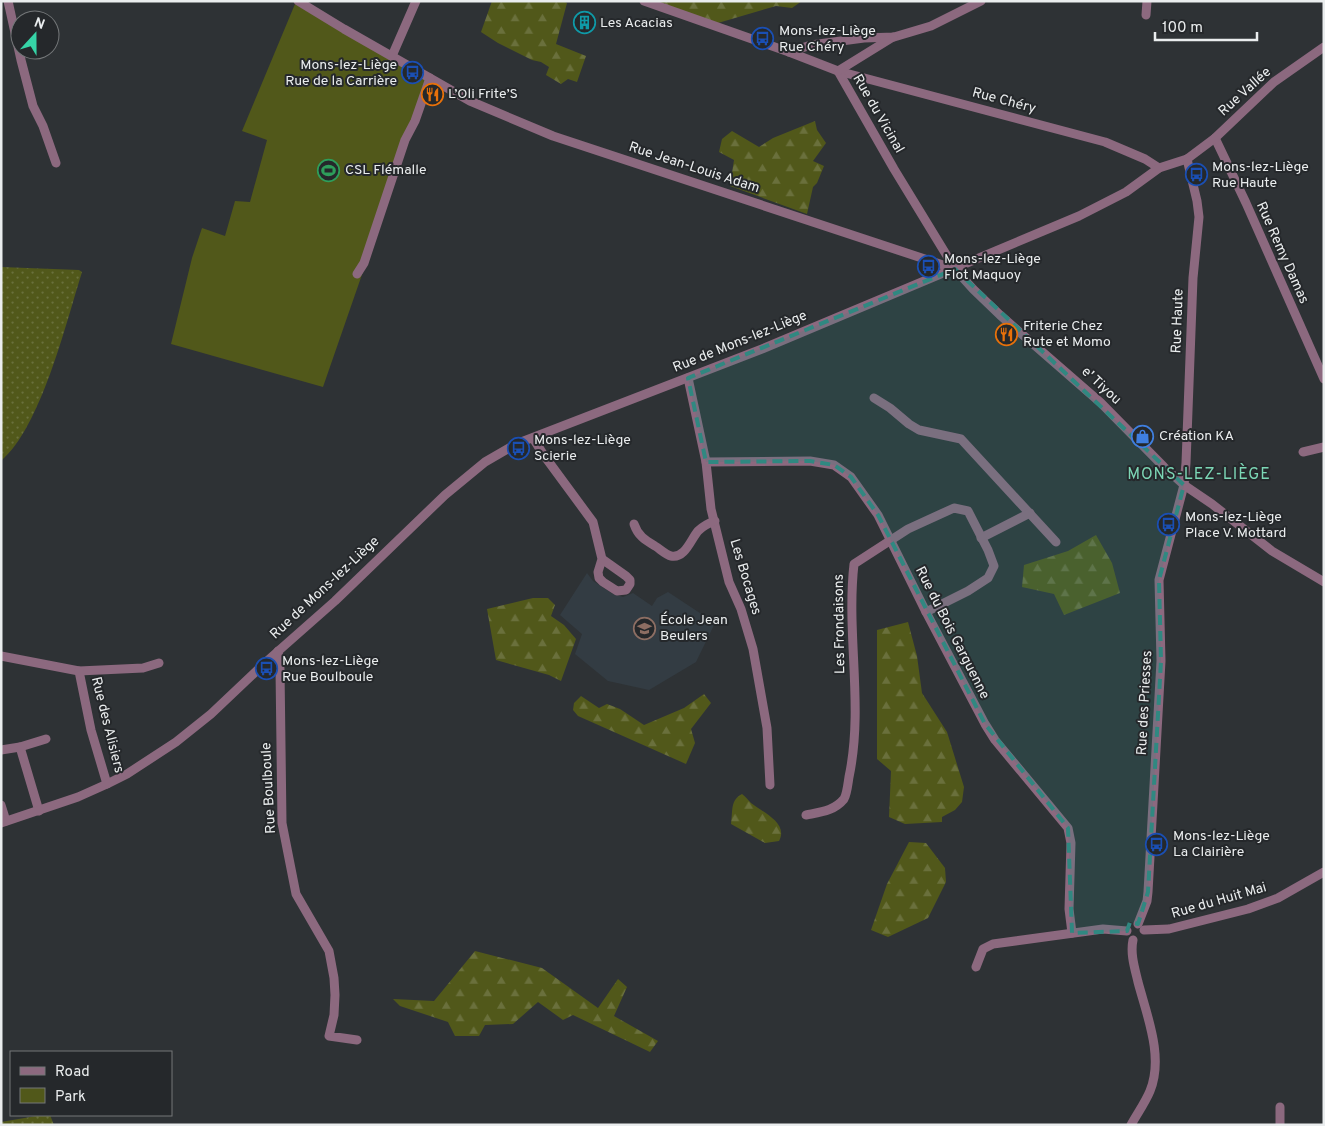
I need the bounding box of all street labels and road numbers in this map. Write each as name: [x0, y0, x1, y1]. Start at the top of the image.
street label: Rue Vallée: [1215, 64, 1275, 120]
street label: Rue du Vicinal: [849, 71, 907, 157]
street label: Rue Chéry: [970, 84, 1038, 118]
street label: Rue Jean-Louis Adam: [626, 139, 762, 197]
street label: Rue Remy Damas: [1252, 199, 1312, 307]
street label: Rue Haute: [1168, 288, 1188, 354]
street label: Rue de Mons-lez-Liège: [670, 307, 810, 377]
street label: e' Tiyou: [1078, 363, 1124, 409]
street label: Rue de Mons-lez-Liège: [267, 533, 383, 643]
street label: Les Bocages: [725, 537, 765, 617]
street label: Rue du Bois Garguenne: [911, 564, 993, 702]
street label: Les Frondaisons: [831, 574, 849, 674]
street label: Rue des Priesses: [1134, 650, 1156, 756]
street label: Rue des Alisiers: [87, 675, 127, 775]
street label: Rue Boulboule: [258, 742, 280, 834]
street label: Rue du Huit Mai: [1169, 879, 1269, 923]

